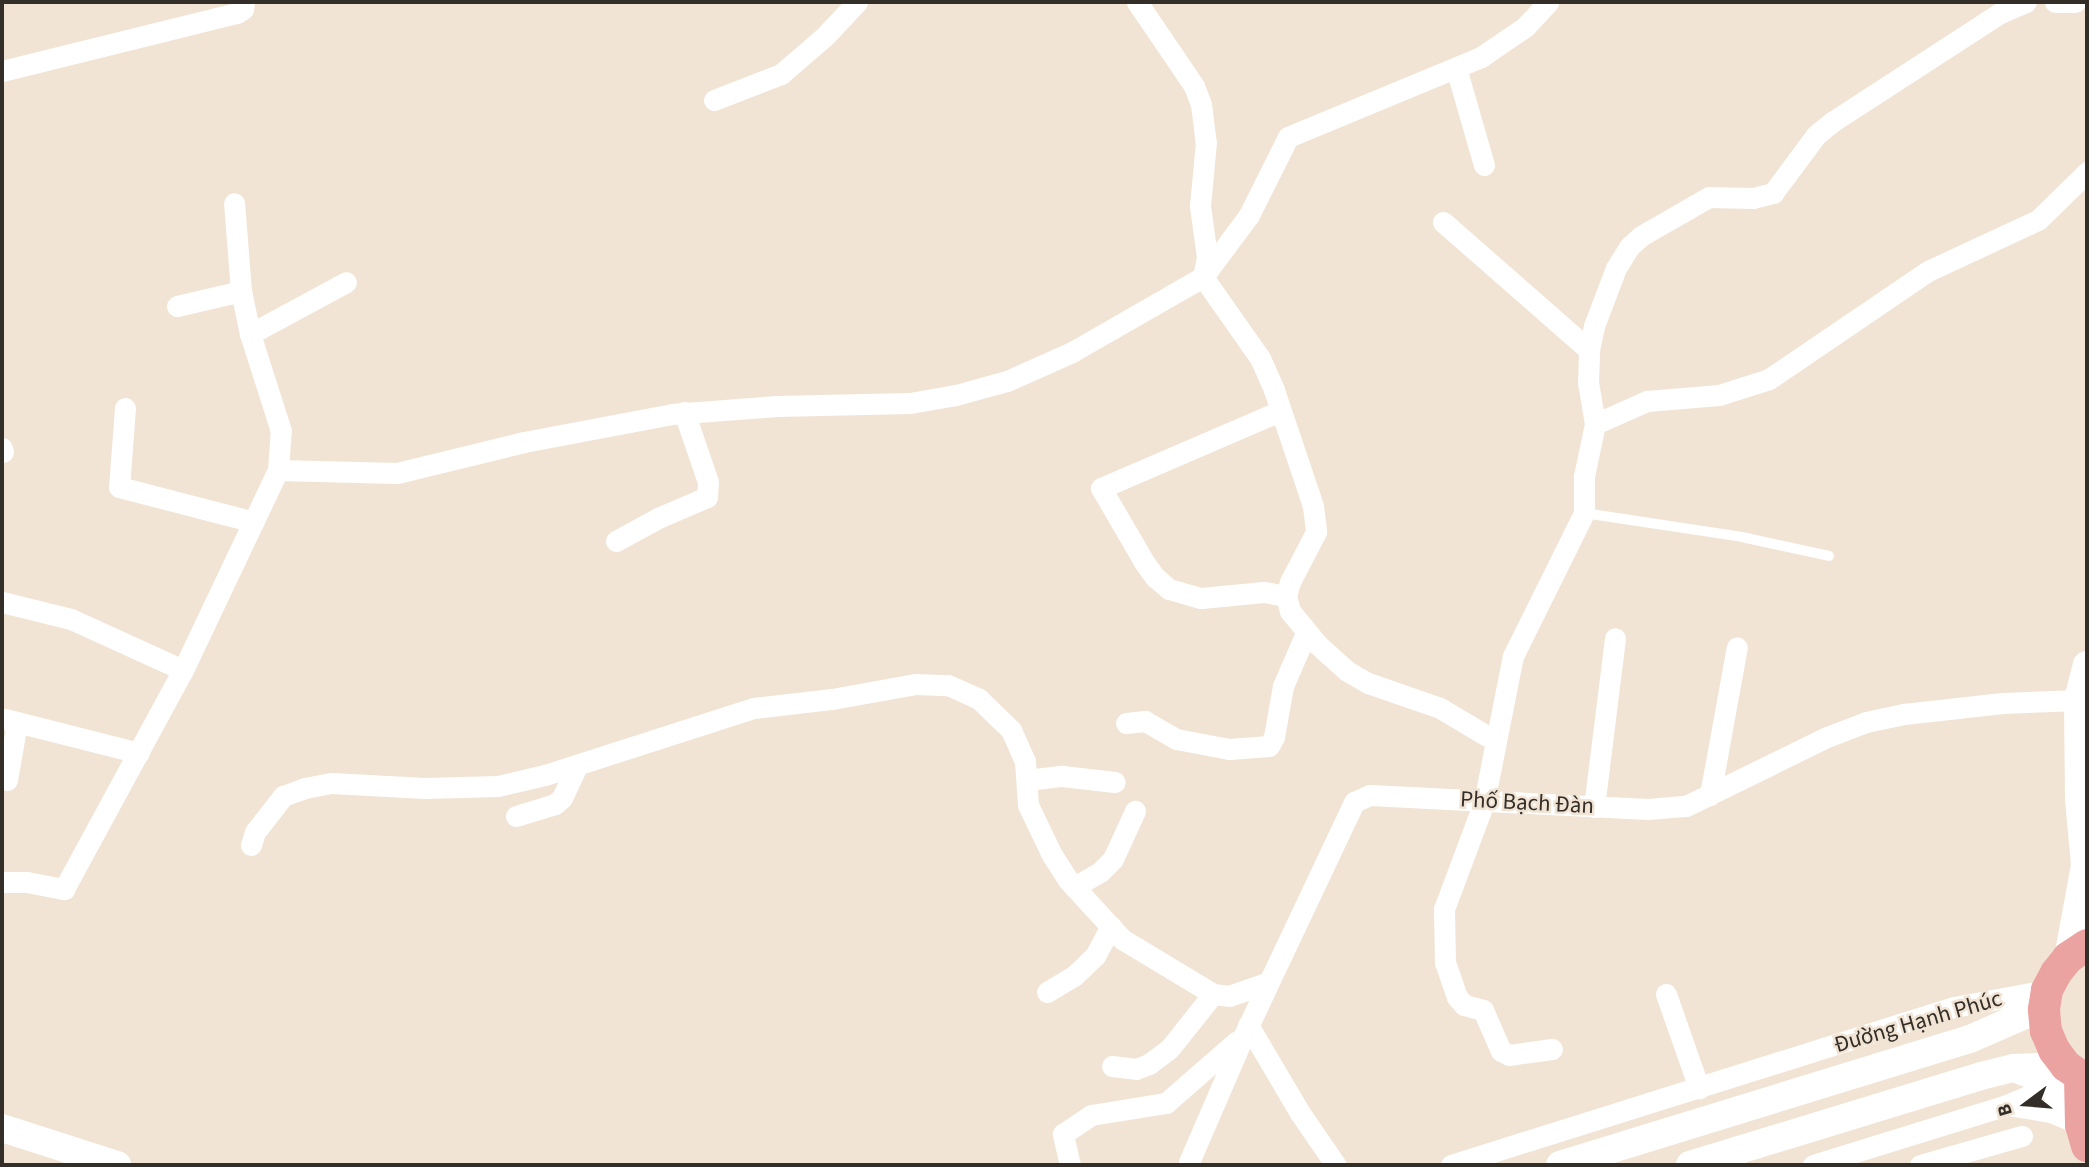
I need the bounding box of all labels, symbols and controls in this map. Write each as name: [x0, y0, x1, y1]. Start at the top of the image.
street label: Phố Bạch Đàn: [1459, 786, 1595, 820]
street label: Đường Hạnh Phúc: [1831, 985, 2005, 1059]
north arrow: [1991, 1069, 2061, 1139]
text: B: [1991, 1101, 2020, 1119]

